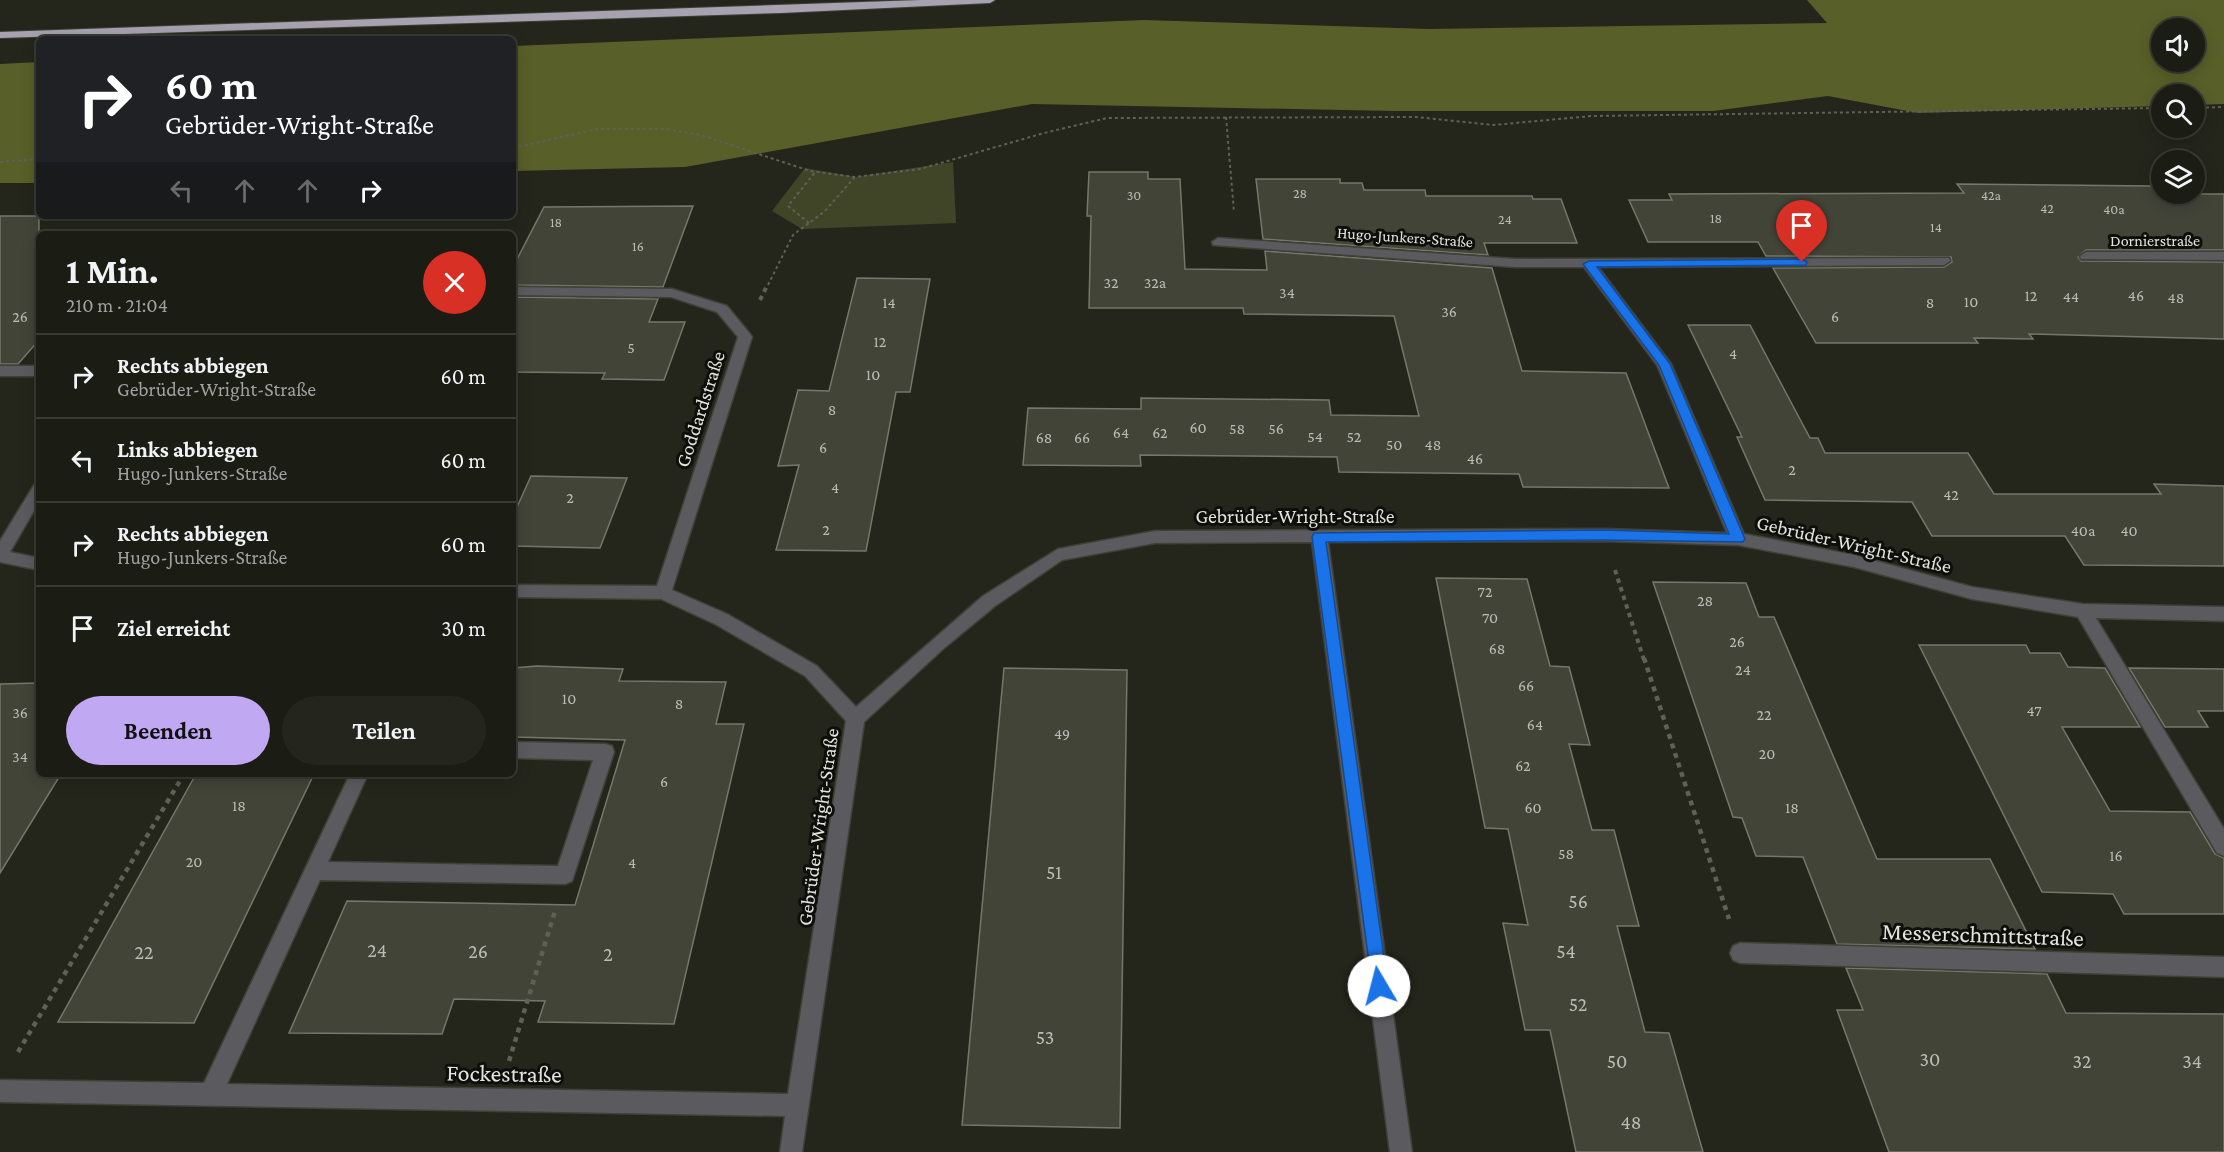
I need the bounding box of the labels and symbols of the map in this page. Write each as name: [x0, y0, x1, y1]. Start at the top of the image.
house number: 28: [1293, 185, 1307, 201]
house number: 30: [1127, 187, 1141, 203]
house number: 42a: [1981, 187, 2002, 203]
pin: [1776, 200, 1827, 262]
house number: 42: [2040, 200, 2054, 216]
house number: 40a: [2103, 201, 2125, 217]
house number: 18: [1710, 210, 1722, 226]
house number: 24: [1498, 211, 1512, 227]
house number: 18: [550, 214, 562, 230]
house number: 14: [1930, 219, 1942, 235]
street label: Hugo-Junkers-Straße: [1336, 224, 1474, 251]
street label: Dornierstraße: [2110, 232, 2200, 249]
house number: 16: [632, 238, 644, 254]
house number: 32: [1103, 274, 1119, 291]
house number: 32a: [1144, 274, 1167, 291]
house number: 34: [1279, 284, 1295, 301]
house number: 12: [2025, 287, 2038, 304]
house number: 46: [2128, 287, 2144, 304]
house number: 44: [2063, 288, 2079, 305]
house number: 48: [2168, 289, 2184, 306]
house number: 10: [1964, 293, 1978, 310]
house number: 14: [882, 294, 896, 311]
house number: 8: [1926, 294, 1934, 311]
house number: 36: [1441, 303, 1457, 320]
house number: 26: [12, 308, 28, 325]
house number: 6: [1831, 308, 1839, 325]
house number: 12: [874, 333, 887, 350]
house number: 5: [627, 339, 635, 356]
house number: 4: [1729, 345, 1737, 362]
street label: Goddardstraße: [671, 348, 729, 470]
house number: 10: [866, 366, 880, 383]
house number: 8: [828, 401, 836, 418]
house number: 60: [1189, 419, 1207, 436]
house number: 58: [1229, 420, 1245, 437]
house number: 56: [1268, 420, 1284, 437]
house number: 64: [1113, 424, 1129, 441]
house number: 62: [1152, 424, 1168, 441]
house number: 54: [1307, 428, 1323, 445]
house number: 52: [1347, 428, 1362, 445]
house number: 68: [1036, 429, 1052, 446]
house number: 66: [1074, 429, 1090, 446]
house number: 50: [1386, 436, 1402, 453]
house number: 48: [1425, 436, 1441, 453]
house number: 6: [819, 439, 827, 456]
house number: 46: [1467, 450, 1483, 467]
house number: 2: [1788, 461, 1796, 478]
house number: 4: [831, 479, 839, 496]
house number: 42: [1943, 486, 1959, 503]
house number: 2: [566, 489, 574, 506]
street label: Gebrüder-Wright-Straße: [1195, 505, 1395, 528]
street label: Gebrüder-Wright-Straße: [1754, 511, 1954, 578]
house number: 2: [822, 521, 830, 538]
house number: 40a: [2071, 522, 2096, 539]
house number: 40: [2120, 522, 2138, 539]
house number: 72: [1478, 583, 1493, 600]
house number: 28: [1697, 592, 1713, 609]
house number: 70: [1482, 609, 1498, 626]
house number: 26: [1729, 633, 1745, 650]
house number: 68: [1489, 640, 1505, 657]
house number: 24: [1735, 661, 1751, 678]
house number: 66: [1518, 677, 1534, 694]
house number: 10: [562, 690, 576, 707]
house number: 8: [675, 695, 683, 712]
house number: 47: [2026, 702, 2042, 719]
house number: 36: [12, 704, 28, 721]
house number: 22: [1756, 706, 1772, 723]
house number: 64: [1527, 716, 1543, 733]
house number: 49: [1054, 725, 1070, 742]
street label: Gebrüder-Wright-Straße: [793, 727, 844, 927]
house number: 20: [1759, 745, 1775, 762]
house number: 34: [12, 748, 28, 765]
house number: 62: [1515, 757, 1531, 774]
house number: 6: [660, 773, 668, 790]
house number: 18: [232, 797, 246, 814]
house number: 60: [1524, 799, 1542, 816]
house number: 18: [1785, 799, 1799, 816]
house number: 58: [1558, 845, 1574, 862]
house number: 16: [2109, 847, 2123, 864]
house number: 20: [186, 853, 202, 870]
house number: 4: [628, 854, 636, 871]
house number: 51: [1046, 861, 1062, 883]
house number: 56: [1568, 890, 1588, 912]
street label: Messerschmittstraße: [1882, 917, 2084, 951]
house number: 24: [367, 939, 387, 961]
house number: 26: [468, 940, 488, 962]
house number: 54: [1556, 940, 1576, 962]
house number: 22: [135, 941, 153, 963]
house number: 2: [603, 943, 613, 965]
position arrow: [1347, 954, 1411, 1018]
house number: 52: [1569, 993, 1587, 1015]
house number: 53: [1036, 1026, 1054, 1048]
house number: 30: [1920, 1048, 1940, 1070]
house number: 50: [1607, 1050, 1627, 1072]
house number: 32: [2073, 1050, 2091, 1072]
house number: 34: [2182, 1050, 2202, 1072]
street label: Fockestraße: [446, 1058, 562, 1088]
house number: 48: [1621, 1111, 1641, 1133]

